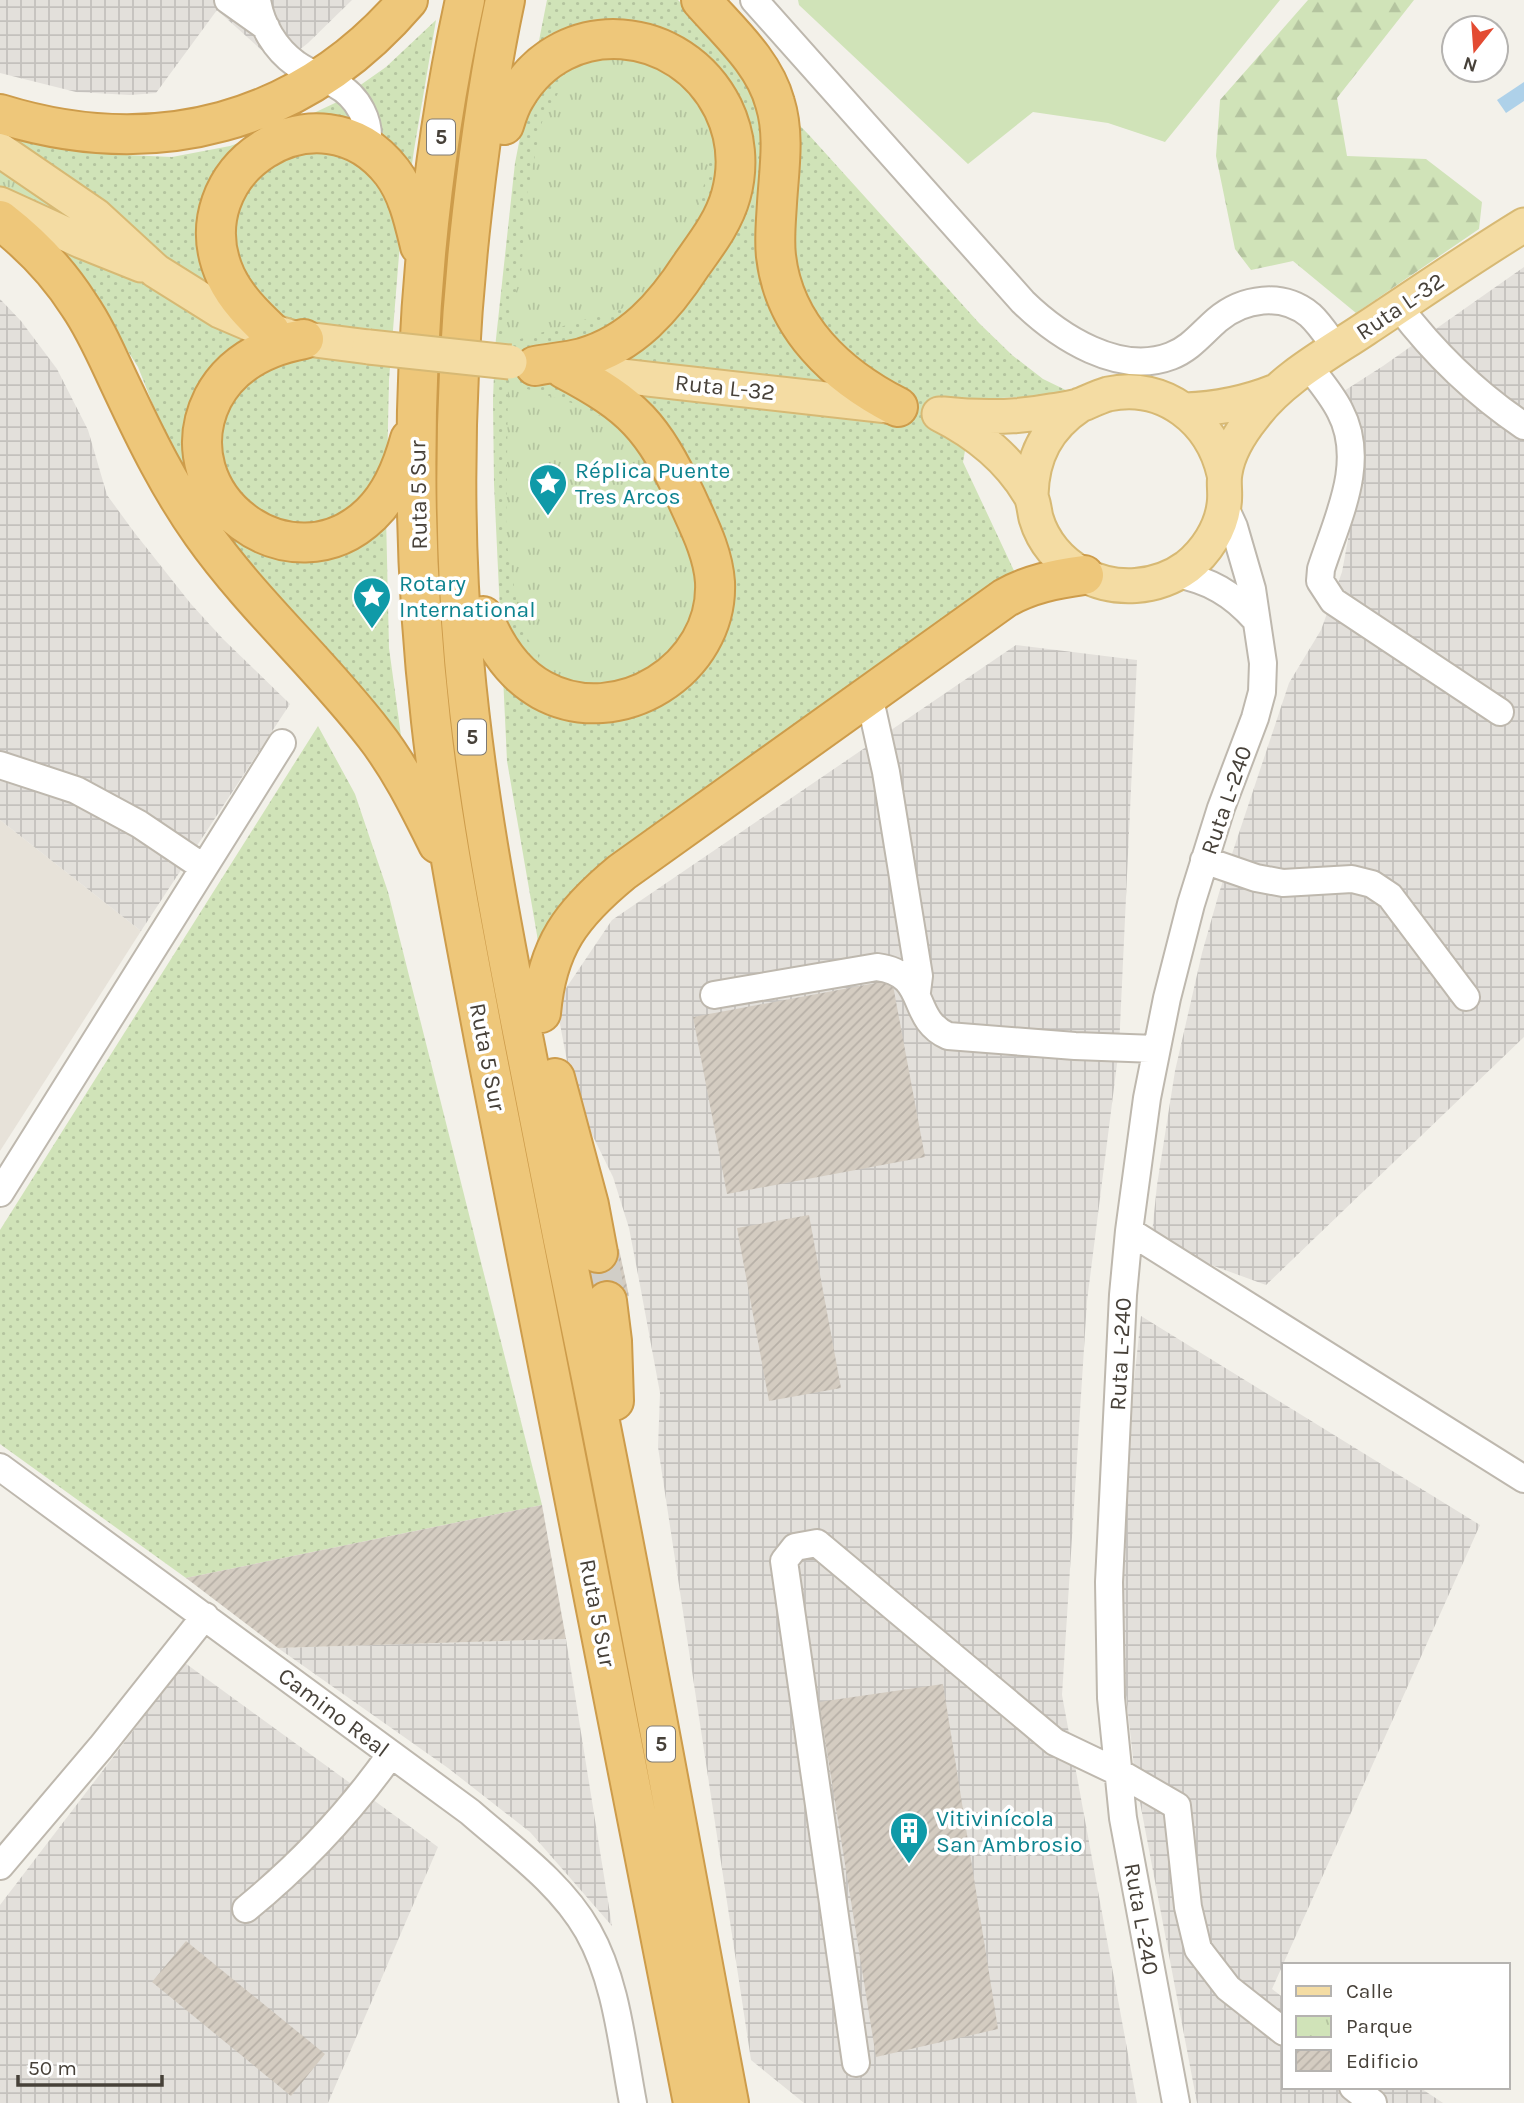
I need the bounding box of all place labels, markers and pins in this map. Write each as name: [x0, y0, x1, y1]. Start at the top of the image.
place label: Réplica Puente Tres Arcos: [575, 457, 730, 510]
place icon: Réplica Puente Tres Arcos: [527, 462, 569, 517]
place label: Rotary International: [399, 570, 536, 623]
place icon: Rotary International: [351, 575, 393, 630]
place label: Vitivinícola San Ambrosio: [936, 1805, 1083, 1858]
building icon: Vitivinícola San Ambrosio: [888, 1810, 930, 1865]

